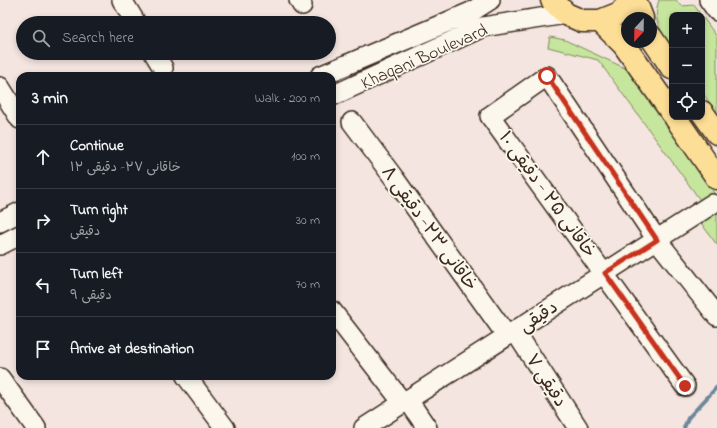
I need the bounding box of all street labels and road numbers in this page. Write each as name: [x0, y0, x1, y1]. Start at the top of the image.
street label: Khaqani Boulevard: [357, 18, 492, 97]
street label: خاقانی ۲۵ - دقیقی ۱۰: [491, 126, 601, 264]
street label: خاقانی ۲۳- دقیقی ۸: [374, 161, 483, 297]
street label: دقیقی: [514, 295, 564, 340]
street label: دقیقی ۷: [518, 349, 572, 413]

